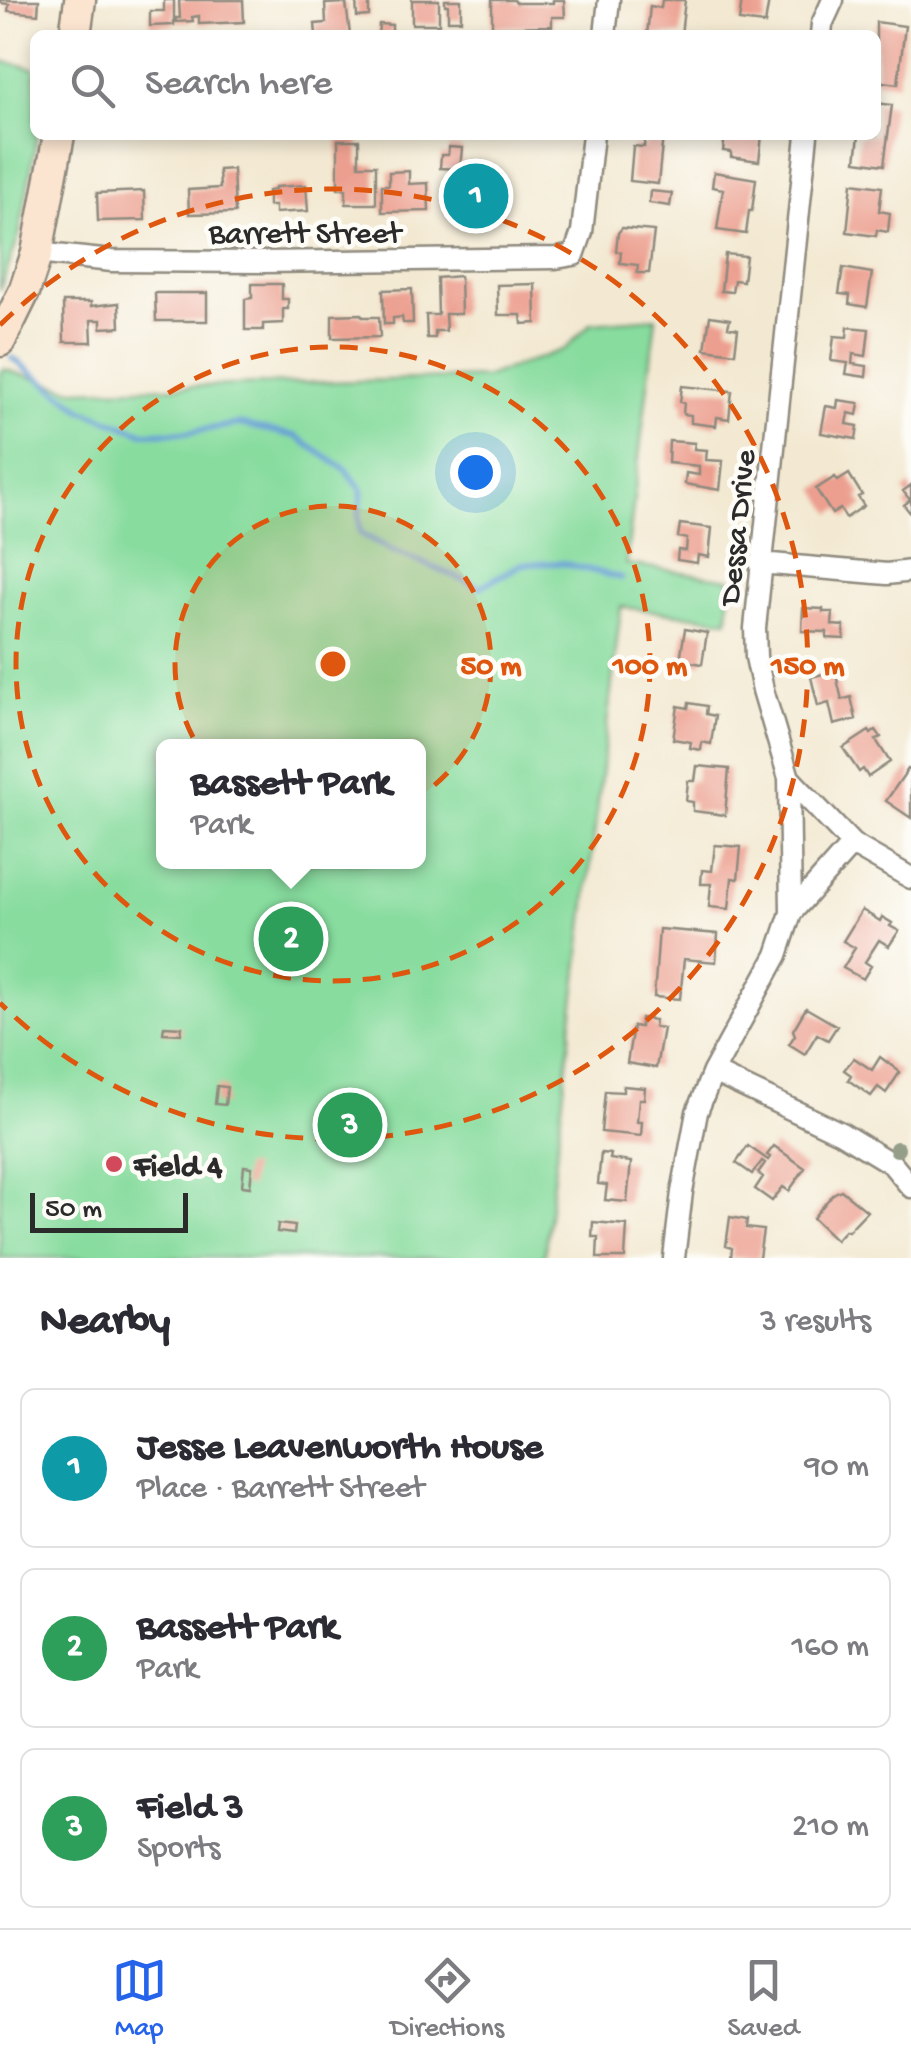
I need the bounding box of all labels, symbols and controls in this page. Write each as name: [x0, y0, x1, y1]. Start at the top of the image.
search box: [30, 30, 881, 140]
icon: search: [65, 58, 120, 113]
text: Search here: [145, 63, 332, 107]
pin: 1: [444, 158, 508, 234]
street label: Barrett Street: [208, 217, 404, 255]
your location: [450, 447, 501, 498]
street label: Dessa Drive: [713, 447, 767, 609]
centre of rings: [315, 646, 351, 682]
text: 50 m: [460, 651, 522, 686]
text: 100 m: [612, 651, 688, 686]
text: 150 m: [770, 651, 845, 686]
popup: [156, 739, 426, 869]
text: Bassett Park: [191, 763, 391, 807]
text: Park: [191, 807, 252, 845]
pin: 2: [258, 902, 324, 976]
pin: 3: [318, 1088, 382, 1162]
place label: Field 4: [133, 1150, 223, 1188]
marker: Field 4: [103, 1153, 125, 1175]
scale bar: [30, 1188, 188, 1232]
text: 50 m: [45, 1194, 102, 1227]
text: Nearby: [40, 1299, 170, 1348]
text: 3 results: [760, 1304, 871, 1342]
text: Jesse Leavenworth House: [137, 1427, 543, 1471]
text: 1: [68, 1449, 81, 1487]
text: 90 m: [805, 1449, 869, 1487]
text: Place · Barrett Street: [137, 1471, 424, 1509]
text: Bassett Park: [137, 1607, 338, 1651]
text: 2: [67, 1629, 82, 1667]
text: 160 m: [791, 1629, 869, 1667]
text: Park: [137, 1651, 198, 1689]
text: Field 3: [137, 1787, 244, 1831]
text: 3: [66, 1809, 83, 1847]
text: 210 m: [792, 1809, 869, 1847]
text: Sports: [137, 1831, 220, 1869]
tab: Map: [112, 1953, 167, 2046]
tab: Directions: [390, 1953, 504, 2046]
tab: Saved: [727, 1953, 799, 2046]

